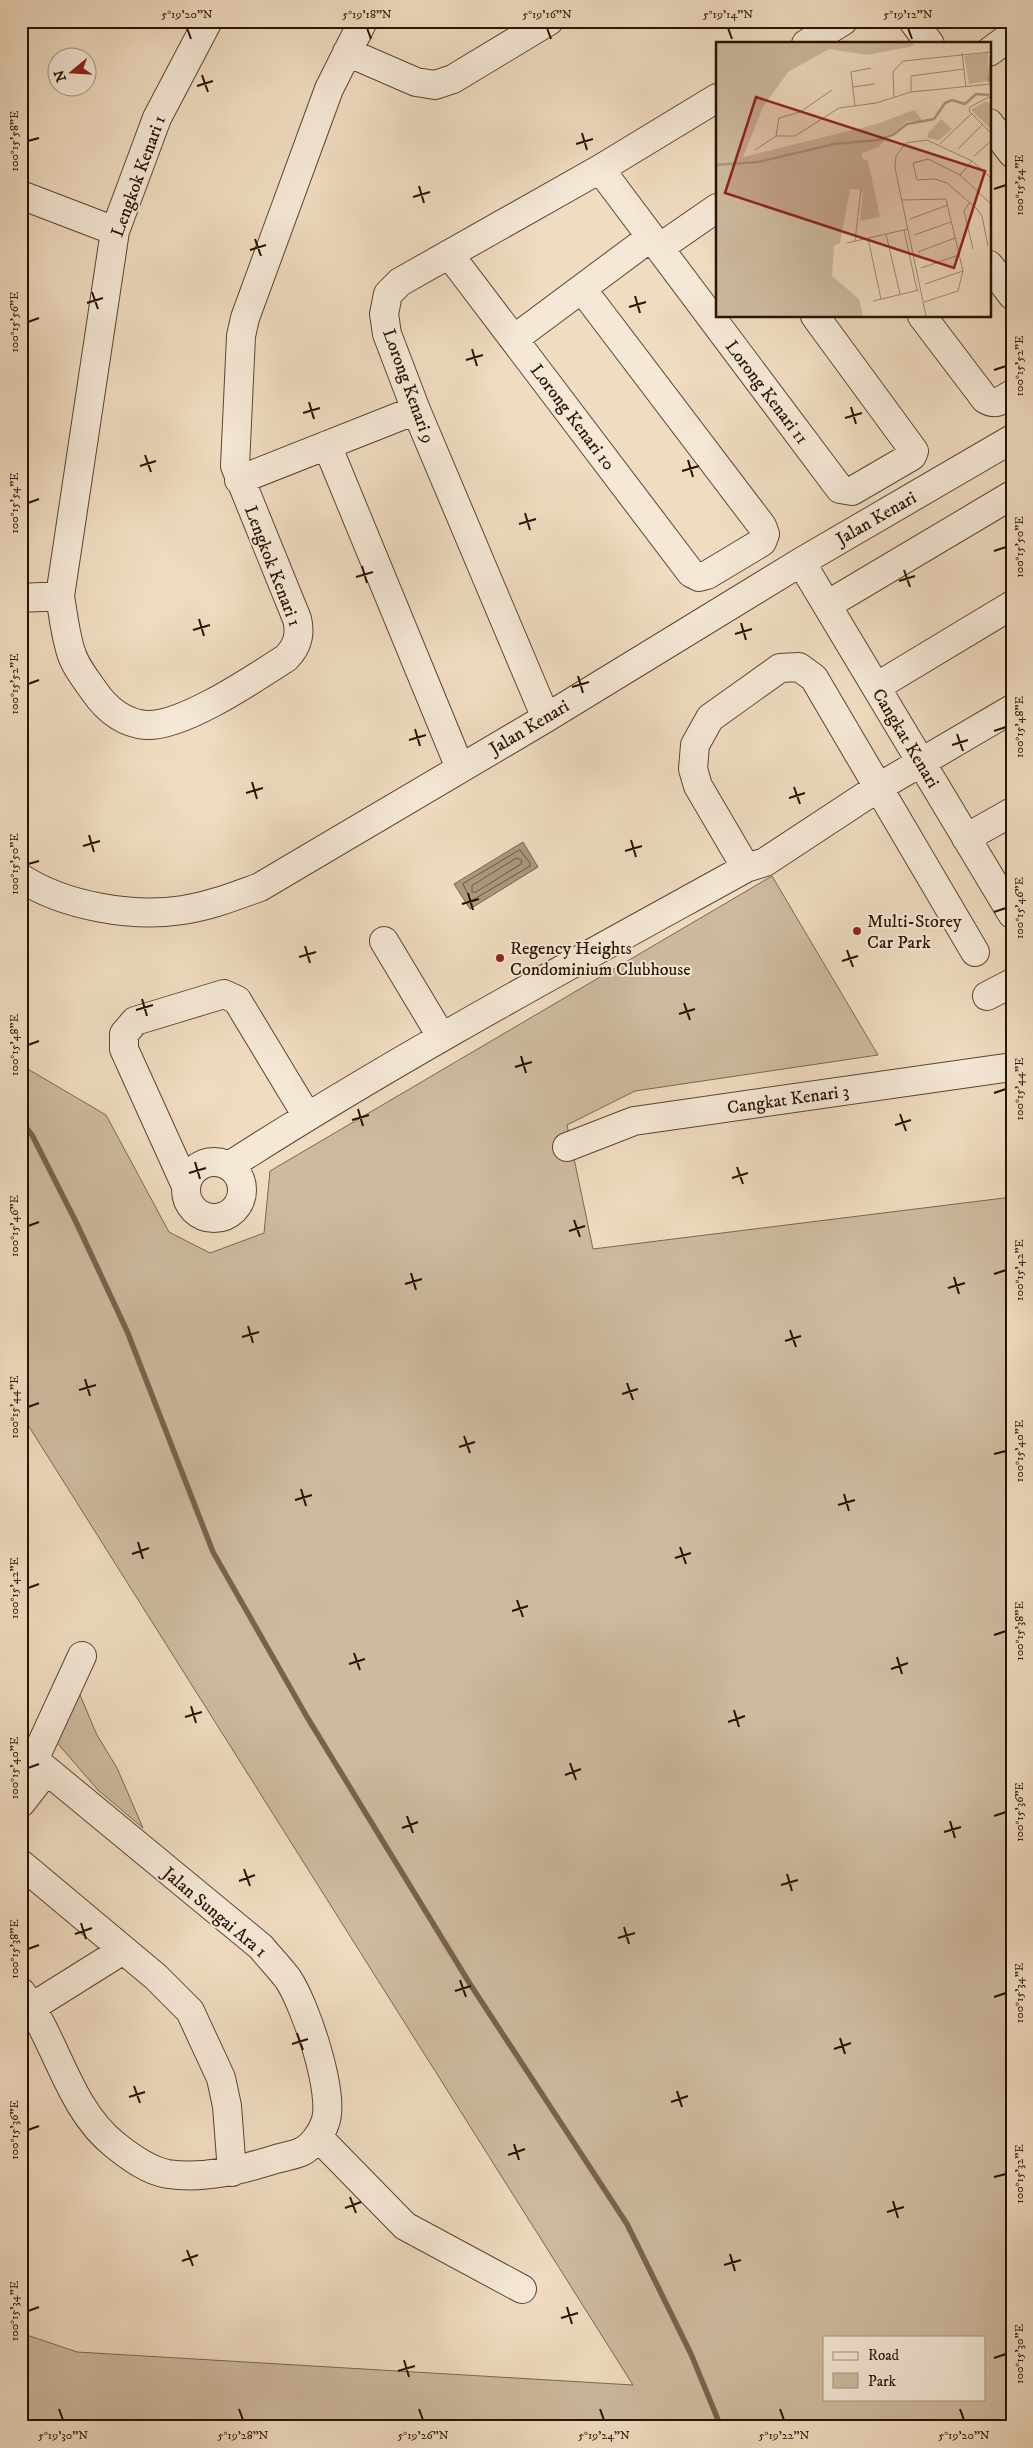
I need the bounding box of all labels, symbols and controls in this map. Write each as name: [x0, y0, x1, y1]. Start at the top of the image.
text: 5°19'20"N: [161, 7, 213, 22]
text: 5°19'18"N: [342, 7, 392, 22]
text: 5°19'16"N: [522, 7, 572, 22]
text: 5°19'14"N: [703, 7, 753, 22]
text: 5°19'12"N: [883, 7, 933, 22]
inset map: [716, 42, 990, 318]
north arrow: [48, 48, 98, 98]
text: N: [50, 67, 71, 84]
text: 100°15'58"E: [7, 110, 22, 171]
street label: Lengkok Kenari 1: [107, 113, 171, 240]
text: 100°15'54"E: [1012, 154, 1027, 216]
text: 100°15'56"E: [7, 291, 22, 353]
street label: Lorong Kenari 9: [377, 326, 439, 447]
text: 100°15'52"E: [1012, 335, 1027, 396]
street label: Lorong Kenari 11: [720, 336, 812, 449]
street label: Lorong Kenari 10: [525, 360, 619, 475]
text: 100°15'54"E: [7, 472, 22, 534]
street label: Jalan Kenari: [831, 487, 921, 552]
street label: Lengkok Kenari 1: [239, 503, 305, 630]
text: 100°15'50"E: [1012, 516, 1027, 578]
text: 100°15'52"E: [7, 653, 22, 714]
street label: Cangkat Kenari: [867, 685, 943, 792]
street label: Jalan Kenari: [484, 695, 573, 761]
text: 100°15'48"E: [1012, 696, 1027, 758]
text: 100°15'50"E: [7, 833, 22, 895]
text: 100°15'46"E: [1012, 876, 1027, 939]
place label: Multi-Storey Car Park: [867, 911, 962, 954]
marker: Multi-Storey Car Park: [851, 925, 863, 937]
place label: Regency Heights Condominium Clubhouse: [510, 938, 691, 981]
marker: Regency Heights Condominium Clubhouse: [494, 952, 506, 964]
text: 100°15'48"E: [7, 1014, 22, 1076]
text: 100°15'44"E: [1012, 1057, 1027, 1120]
street label: Cangkat Kenari 3: [726, 1081, 851, 1119]
text: 100°15'46"E: [7, 1194, 22, 1257]
text: 100°15'42"E: [1012, 1239, 1027, 1301]
text: 100°15'44"E: [7, 1375, 22, 1438]
text: 100°15'40"E: [1012, 1419, 1027, 1482]
text: 100°15'42"E: [7, 1557, 22, 1619]
text: 100°15'38"E: [1012, 1601, 1027, 1661]
text: 100°15'40"E: [7, 1736, 22, 1799]
text: 100°15'36"E: [1012, 1782, 1027, 1842]
street label: Jalan Sungai Ara 1: [156, 1861, 271, 1963]
text: 100°15'38"E: [7, 1919, 22, 1979]
text: 100°15'34"E: [1012, 1962, 1027, 2023]
text: 100°15'36"E: [7, 2100, 22, 2160]
text: 100°15'32"E: [1012, 2144, 1027, 2204]
text: 100°15'34"E: [7, 2280, 22, 2341]
text: 100°15'30"E: [1012, 2324, 1027, 2384]
legend: [823, 2336, 986, 2400]
text: Road: [868, 2346, 900, 2365]
text: Park: [868, 2372, 897, 2391]
text: 5°19'30"N: [38, 2428, 88, 2443]
text: 5°19'28"N: [218, 2428, 269, 2443]
text: 5°19'26"N: [397, 2428, 449, 2443]
text: 5°19'24"N: [578, 2428, 630, 2443]
text: 5°19'22"N: [759, 2428, 810, 2443]
text: 5°19'20"N: [938, 2428, 990, 2443]

